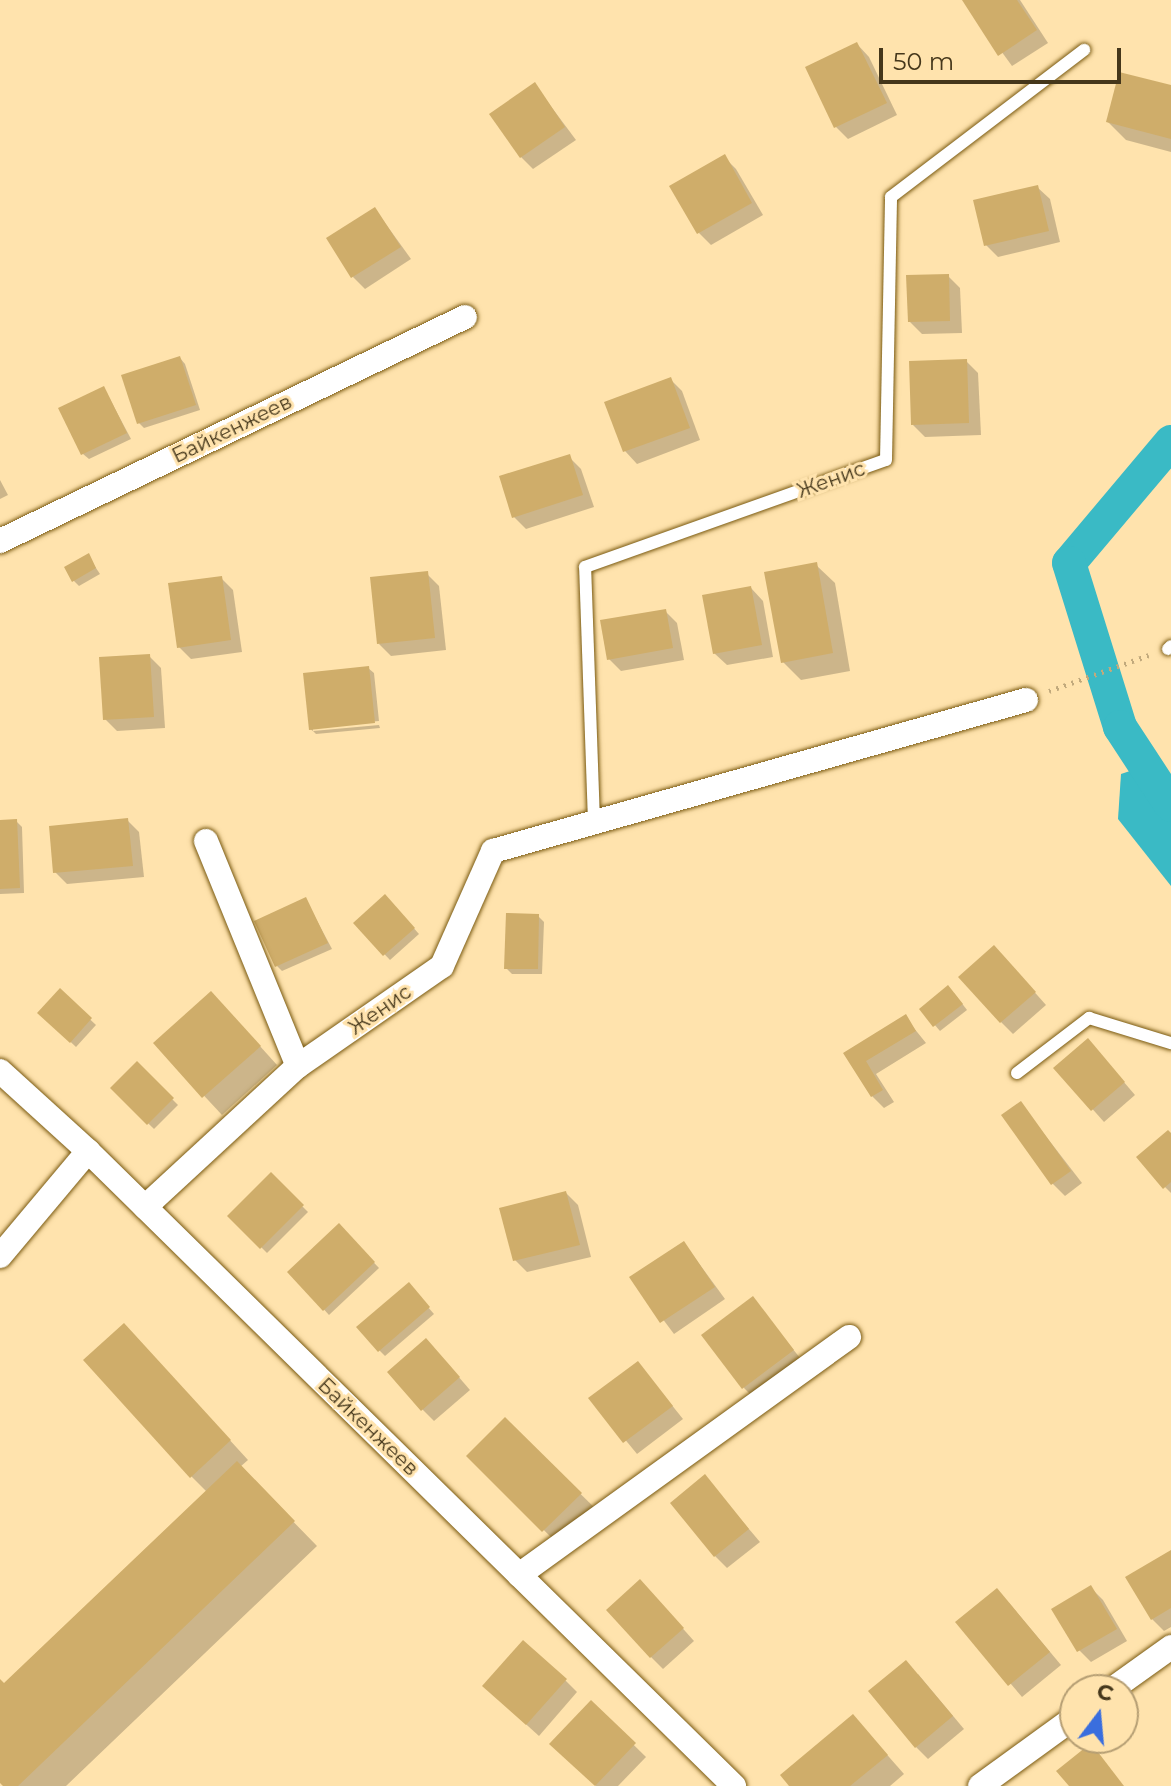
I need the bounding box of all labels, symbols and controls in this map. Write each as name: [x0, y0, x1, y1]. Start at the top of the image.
scale bar: [883, 32, 1125, 82]
text: 50 m: [893, 47, 954, 76]
street label: Байкенжеев: [168, 390, 296, 468]
street label: Женис: [794, 457, 868, 503]
street label: Женис: [344, 980, 416, 1040]
street label: Байкенжеев: [313, 1373, 423, 1481]
north arrow: [1059, 1674, 1139, 1754]
text: С: [1094, 1677, 1117, 1708]

